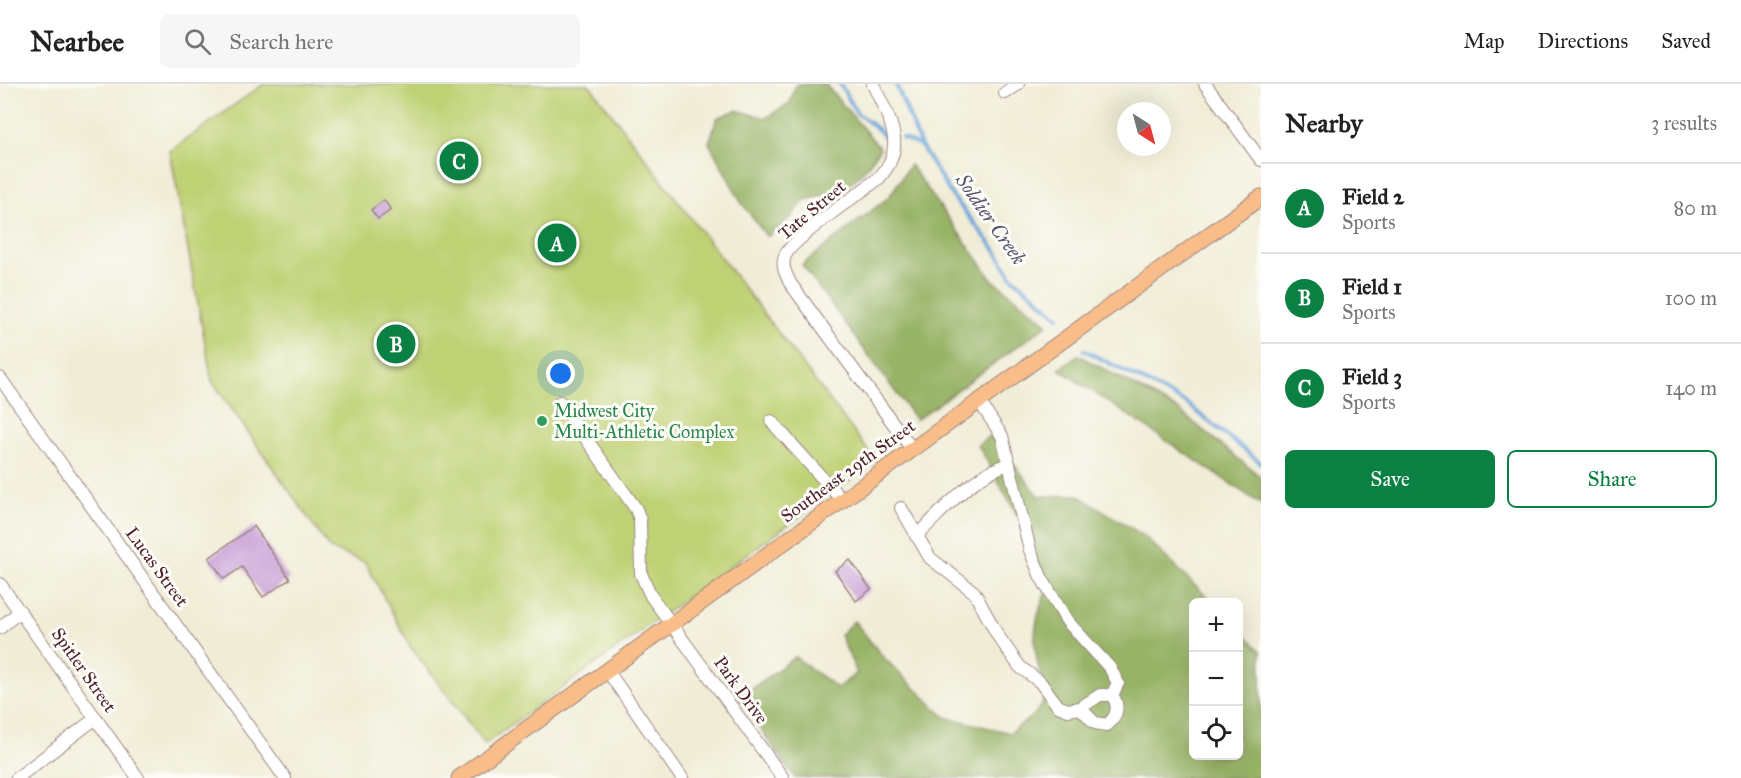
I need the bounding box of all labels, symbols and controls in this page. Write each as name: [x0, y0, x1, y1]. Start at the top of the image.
search box: [160, 14, 580, 68]
text: Nearbee: [30, 24, 124, 59]
icon: search: [181, 25, 214, 58]
text: Search here: [229, 28, 333, 55]
text: Map: [1464, 28, 1505, 54]
text: Directions: [1538, 28, 1628, 54]
text: Saved: [1661, 28, 1711, 54]
north arrow: [1117, 102, 1171, 156]
text: Nearby: [1285, 107, 1363, 139]
text: 3 results: [1651, 111, 1717, 135]
pin: C: [440, 138, 478, 184]
water label: Soldier Creek: [950, 168, 1031, 269]
street label: Tate Street: [774, 175, 851, 245]
text: Field 2: [1342, 183, 1404, 210]
text: A: [1298, 196, 1311, 220]
text: 80 m: [1674, 196, 1717, 220]
text: Sports: [1342, 210, 1396, 234]
pin: A: [538, 220, 576, 266]
text: Field 1: [1342, 273, 1402, 300]
text: B: [1298, 286, 1311, 310]
text: 100 m: [1665, 286, 1717, 310]
text: Sports: [1342, 300, 1396, 324]
pin: B: [376, 322, 416, 366]
your location: [546, 359, 575, 388]
text: Field 3: [1342, 363, 1402, 390]
text: C: [1298, 376, 1311, 400]
text: 140 m: [1665, 376, 1717, 400]
text: Sports: [1342, 390, 1396, 414]
place label: Midwest City Multi-Athletic Complex: [554, 400, 735, 443]
marker: Midwest City Multi-Athletic Complex: [535, 414, 549, 428]
street label: Southeast 29th Street: [776, 414, 920, 527]
button: Save: [1285, 450, 1495, 508]
button: Share: [1507, 450, 1717, 508]
street label: Lucas Street: [121, 523, 194, 612]
map controls: [1189, 598, 1243, 760]
button: +: [1189, 598, 1243, 652]
street label: Spitler Street: [47, 623, 122, 717]
street label: Park Drive: [709, 652, 773, 728]
button: −: [1189, 652, 1243, 706]
button: locate: [1189, 706, 1243, 760]

